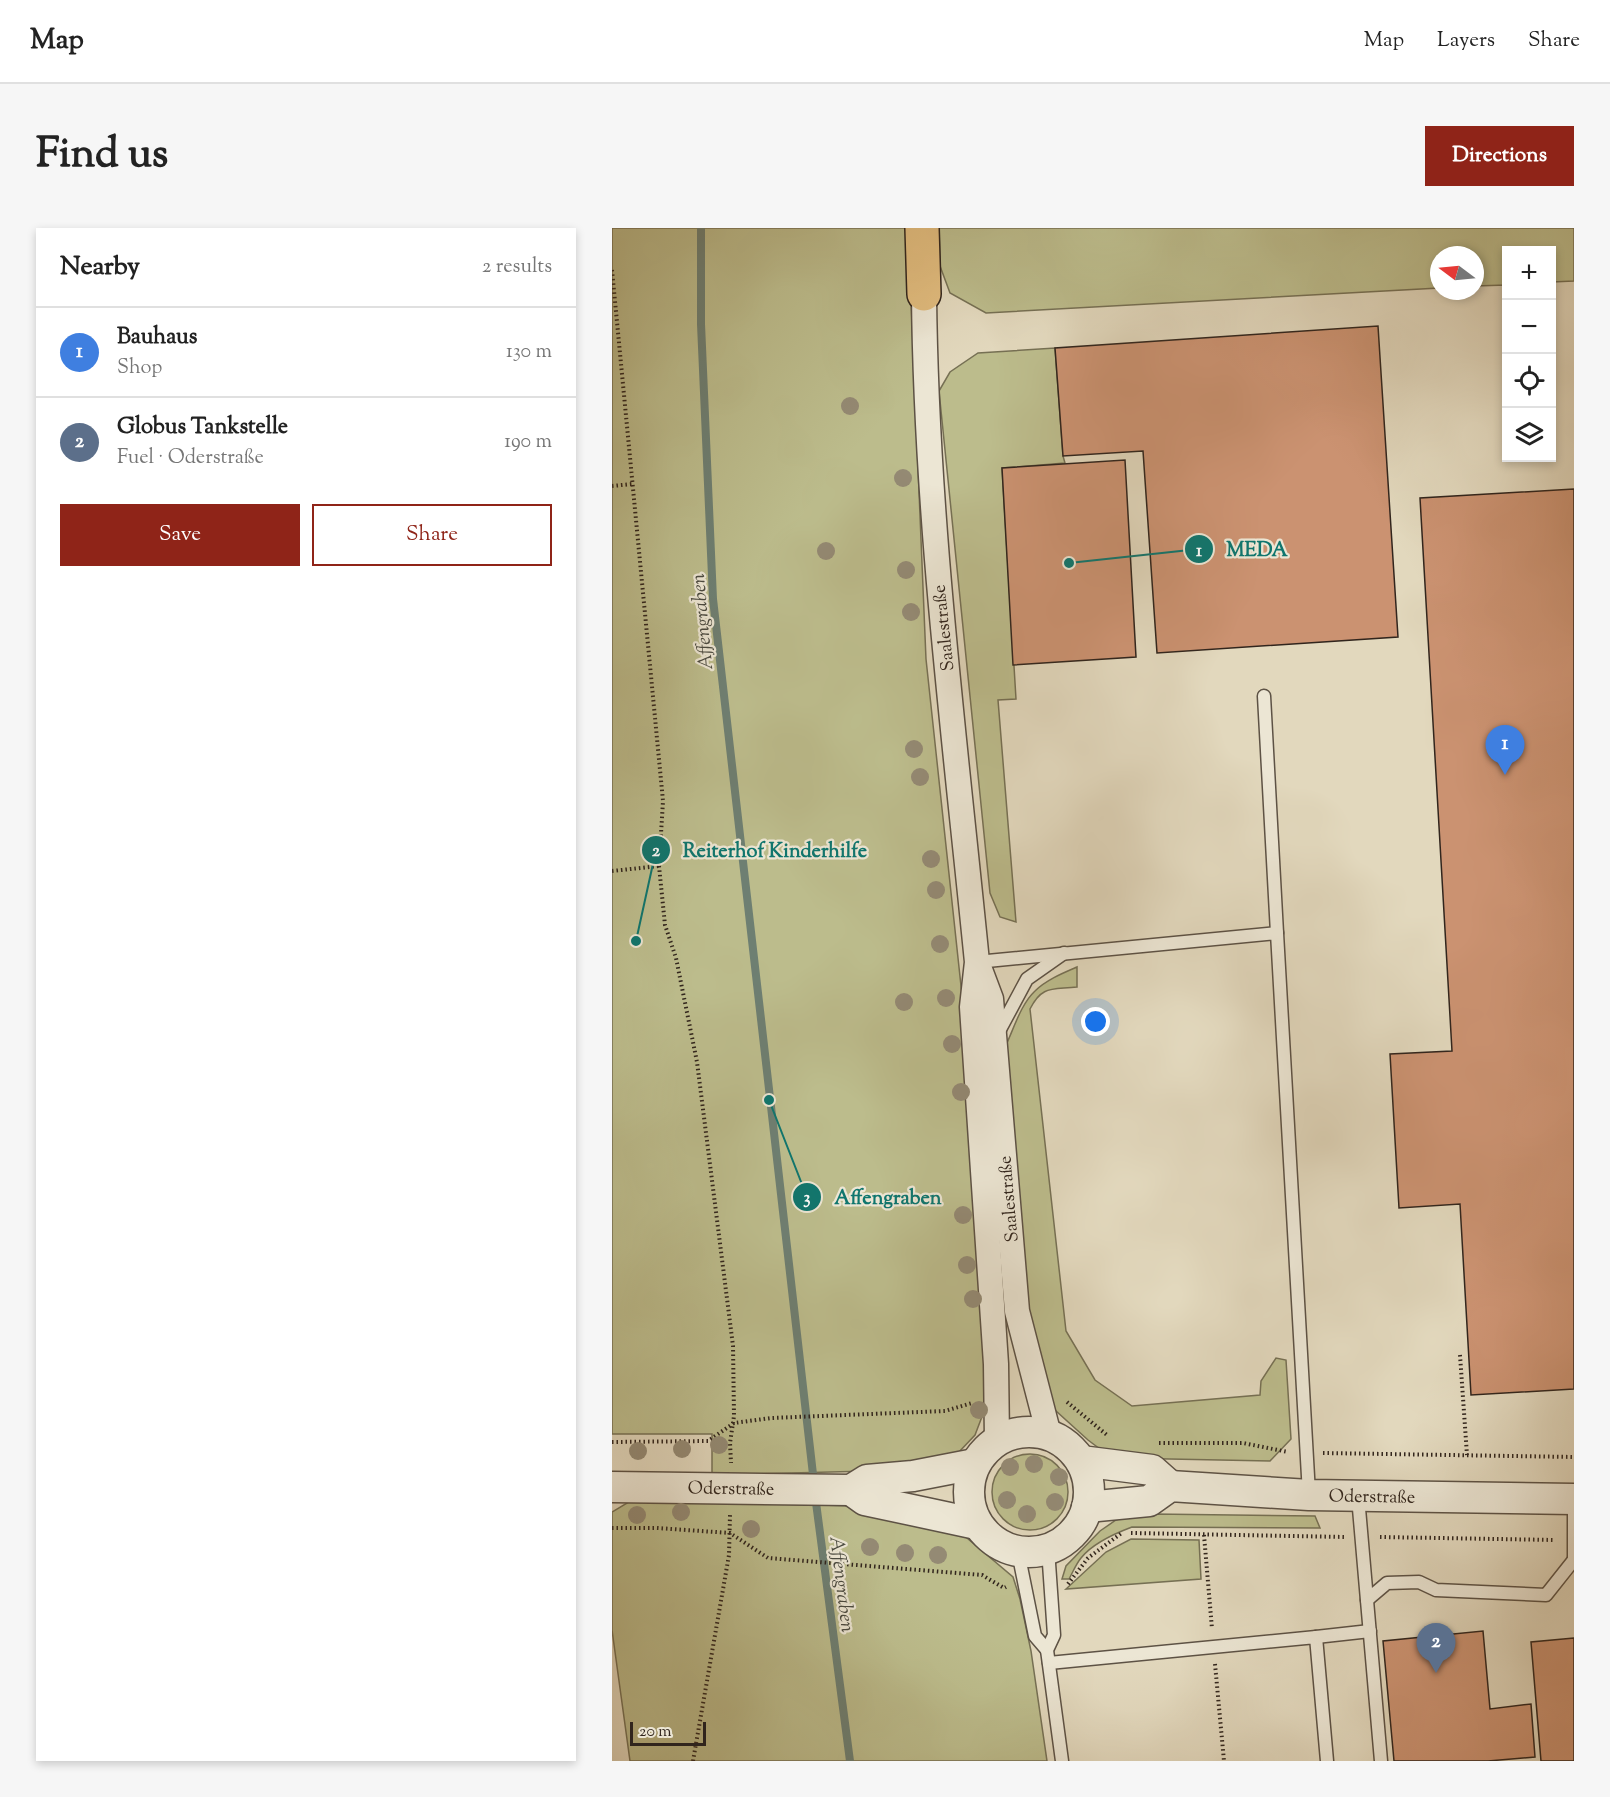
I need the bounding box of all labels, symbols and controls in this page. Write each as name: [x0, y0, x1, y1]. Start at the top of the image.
text: Map: [30, 21, 84, 61]
text: Map: [1364, 26, 1404, 56]
text: Layers: [1437, 26, 1495, 56]
text: Share: [1528, 26, 1580, 56]
text: Find us: [36, 126, 168, 186]
button: Directions: [1425, 126, 1574, 186]
north arrow: [1430, 246, 1484, 300]
map controls: [1502, 246, 1556, 462]
button: +: [1502, 246, 1556, 300]
text: Nearby: [60, 249, 140, 286]
text: 2 results: [482, 253, 552, 282]
button: −: [1502, 300, 1556, 354]
text: Bauhaus: [117, 322, 197, 354]
text: 1: [76, 338, 83, 367]
text: 130 m: [506, 338, 552, 367]
text: Shop: [117, 354, 162, 383]
button: locate: [1502, 354, 1556, 408]
button: layers: [1502, 408, 1556, 462]
text: Globus Tankstelle: [117, 412, 288, 444]
text: 2: [75, 428, 84, 457]
text: 190 m: [504, 428, 552, 457]
text: Fuel · Oderstraße: [117, 444, 264, 473]
button: Save: [60, 504, 300, 566]
button: Share: [312, 504, 552, 566]
callout: MEDA: [1184, 530, 1300, 568]
text: MEDA: [1226, 537, 1289, 566]
text: 1: [1196, 539, 1203, 565]
water label: Affengraben: [685, 572, 722, 671]
street label: Saalestraße: [928, 583, 962, 672]
pin: 1: [1486, 726, 1524, 775]
callout: Reiterhof Kinderhilfe: [641, 831, 879, 869]
text: Reiterhof Kinderhilfe: [683, 838, 867, 867]
text: 2: [652, 839, 661, 865]
your location: [1081, 1007, 1110, 1036]
street label: Saalestraße: [993, 1154, 1027, 1243]
callout: Affengraben: [792, 1178, 953, 1216]
text: Affengraben: [834, 1185, 942, 1214]
text: 3: [803, 1186, 811, 1212]
street label: Oderstraße: [687, 1476, 775, 1504]
street label: Oderstraße: [1328, 1484, 1416, 1512]
water label: Affengraben: [820, 1535, 861, 1635]
pin: 2: [1416, 1624, 1456, 1673]
scale bar: [630, 1719, 706, 1746]
text: 20 m: [639, 1721, 672, 1744]

